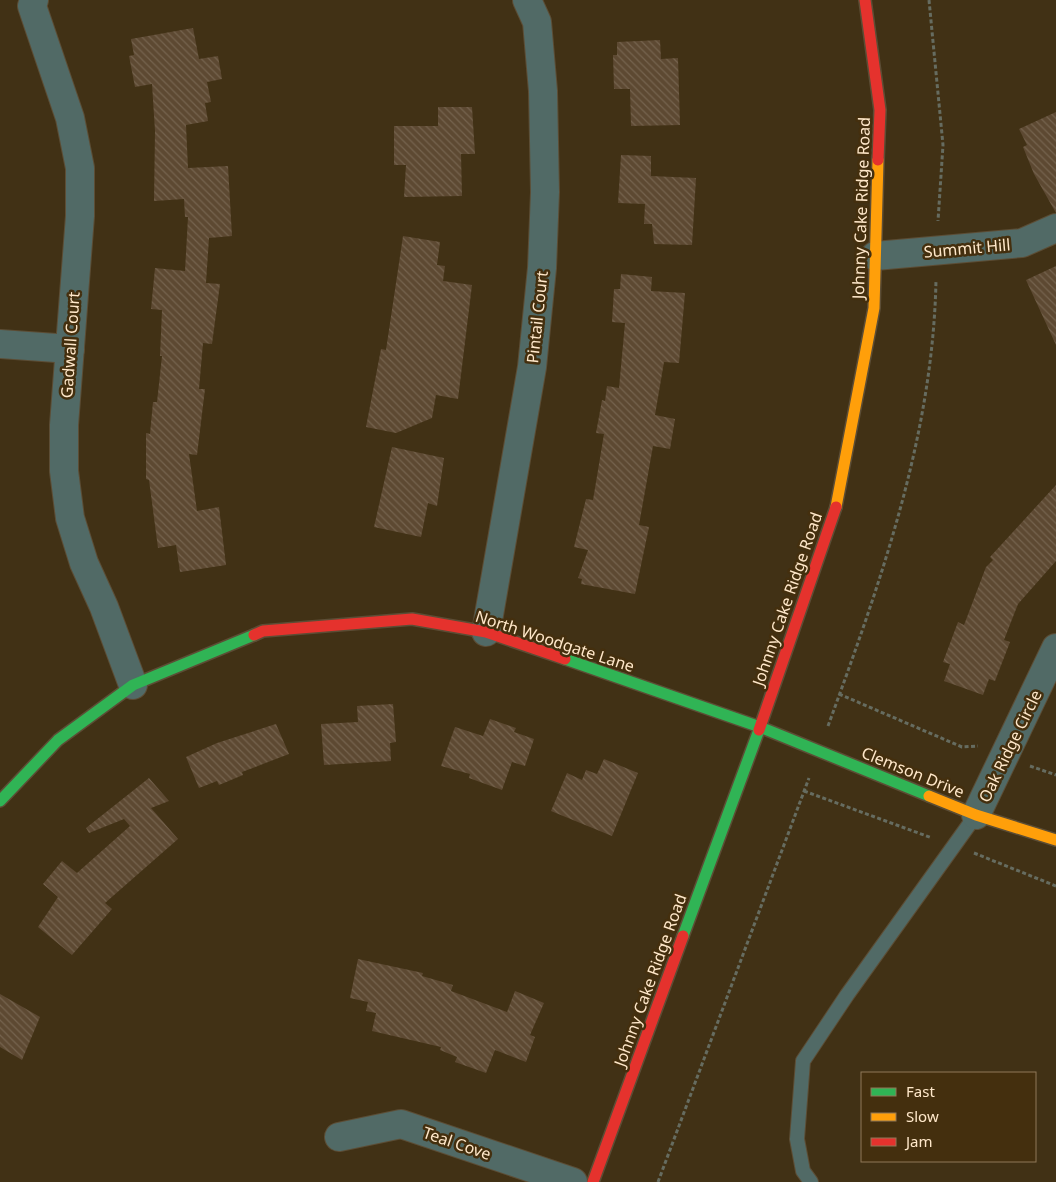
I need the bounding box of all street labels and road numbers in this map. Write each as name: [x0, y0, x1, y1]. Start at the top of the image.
street label: Johnny Cake Ridge Road: [847, 117, 875, 301]
street label: Summit Hill: [923, 233, 1011, 263]
street label: Pintail Court: [521, 269, 553, 364]
street label: Gadwall Court: [55, 291, 85, 399]
street label: Johnny Cake Ridge Road: [746, 509, 827, 691]
street label: North Woodgate Lane: [473, 605, 637, 677]
street label: Oak Ridge Circle: [973, 686, 1047, 806]
street label: Clemson Drive: [858, 741, 968, 803]
street label: Johnny Cake Ridge Road: [608, 891, 692, 1071]
street label: Teal Cove: [420, 1121, 494, 1165]

